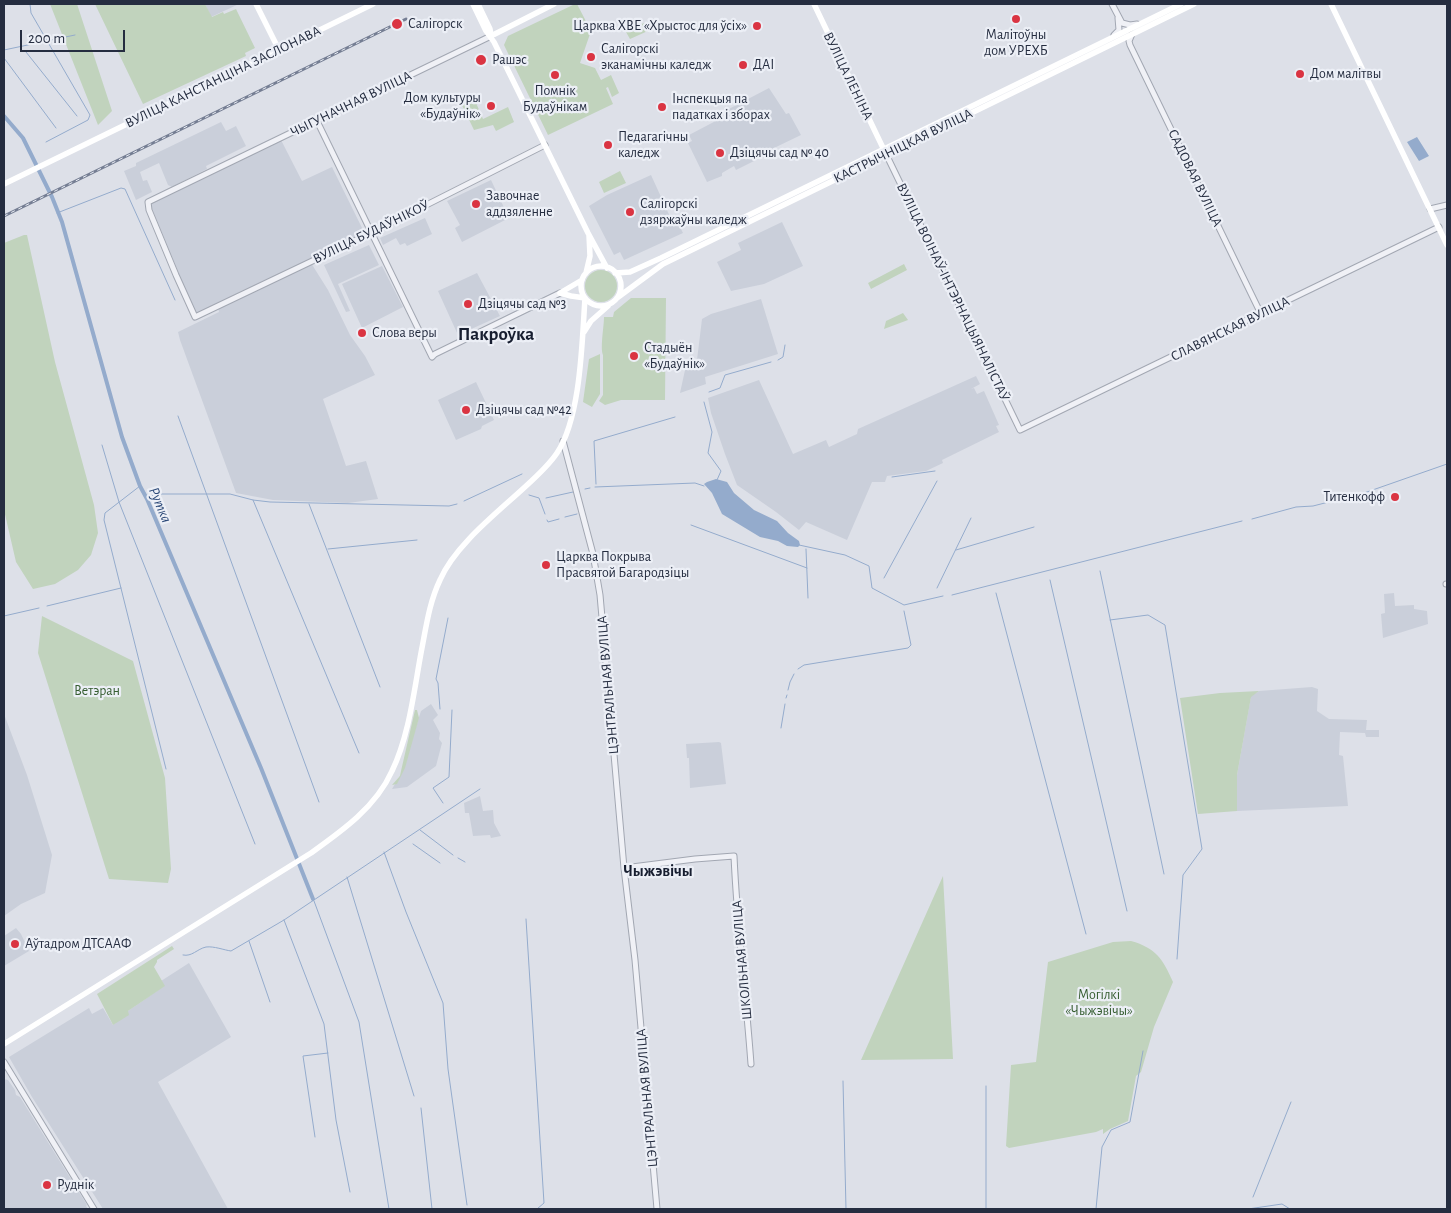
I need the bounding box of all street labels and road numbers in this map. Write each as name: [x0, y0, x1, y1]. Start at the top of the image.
street label: ВУЛІЦА КАНСТАНЦІНА ЗАСЛОНАВА: [123, 22, 323, 132]
street label: ВУЛІЦА ЛЕНІНА: [819, 29, 877, 123]
street label: ЧЫГУНАЧНАЯ ВУЛІЦА: [288, 67, 414, 141]
street label: КАСТРЫЧНІЦКАЯ ВУЛІЦА: [831, 105, 975, 187]
street label: САДОВАЯ ВУЛІЦА: [1164, 127, 1226, 229]
street label: ВУЛІЦА ВОІНАЎ-ІНТЭРНАЦЫЯНАЛІСТАЎ: [893, 180, 1013, 404]
street label: ВУЛІЦА БУДАЎНІКОЎ: [310, 197, 432, 267]
street label: СЛАВЯНСКАЯ ВУЛІЦА: [1168, 293, 1292, 365]
street label: ЦЭНТРАЛЬНАЯ ВУЛІЦА: [594, 615, 622, 755]
street label: ШКОЛЬНАЯ ВУЛІЦА: [728, 900, 756, 1020]
street label: ЦЭНТРАЛЬНАЯ ВУЛІЦА: [633, 1028, 661, 1168]

